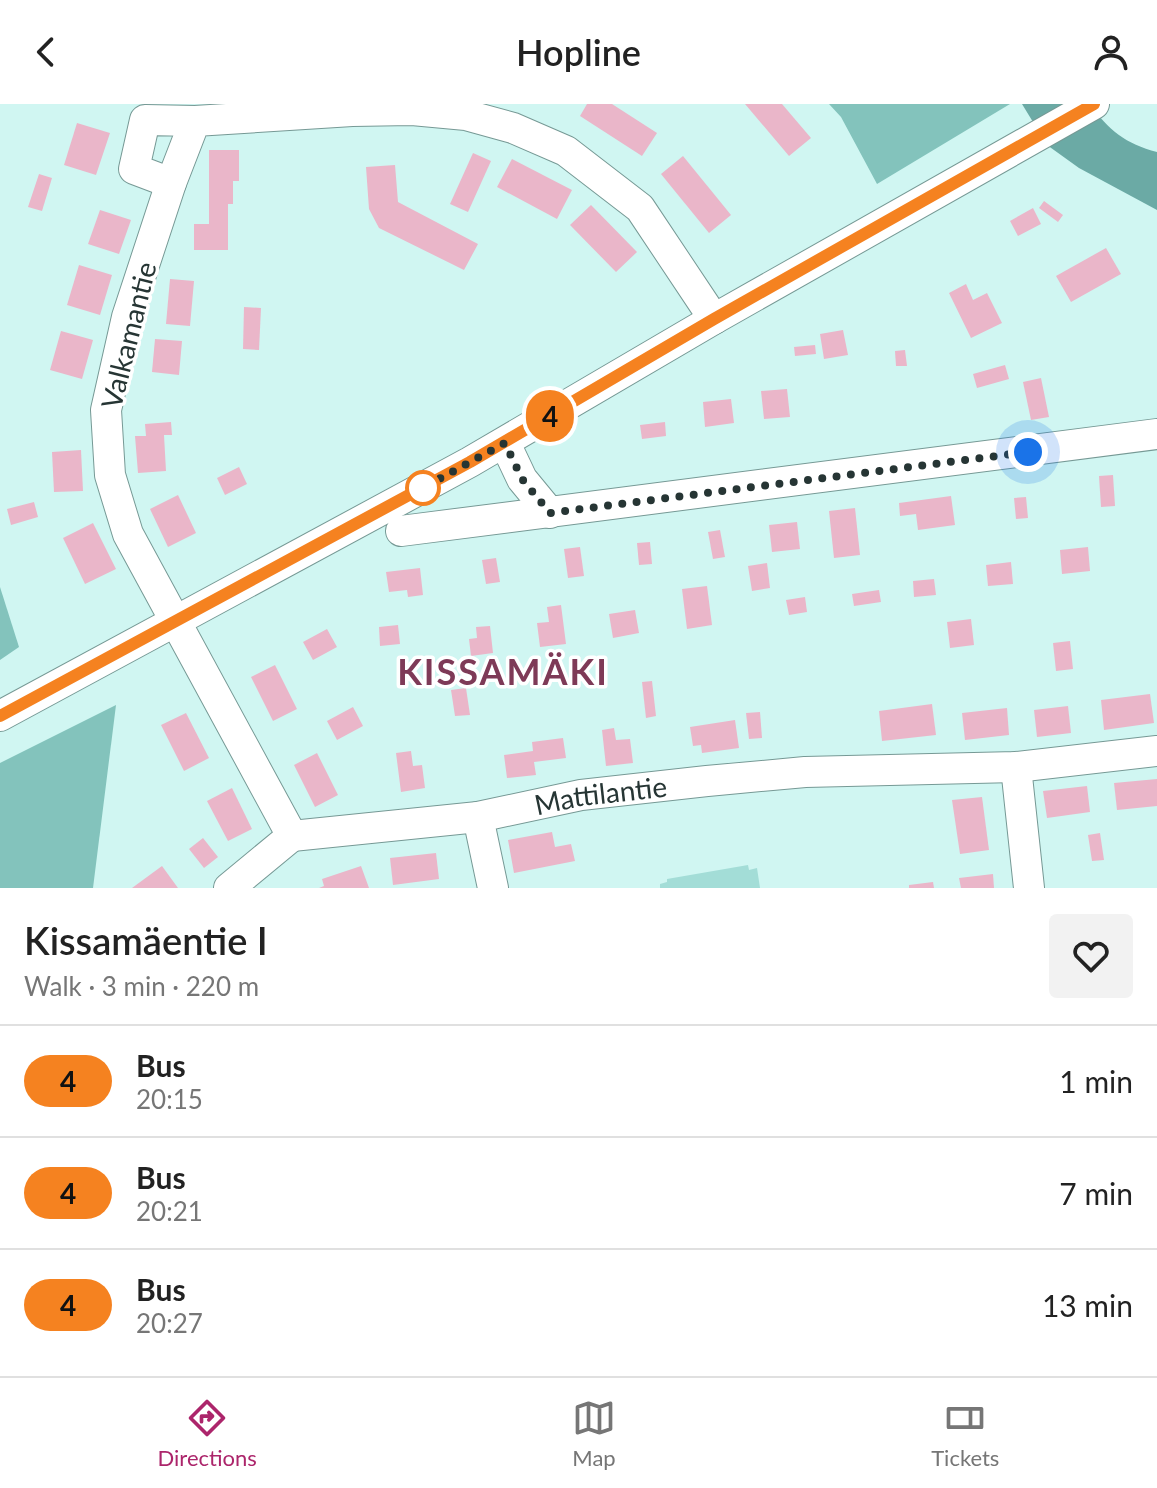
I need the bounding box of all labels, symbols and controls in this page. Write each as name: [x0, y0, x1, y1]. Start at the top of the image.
icon: back: [24, 30, 68, 74]
text: Hopline: [516, 30, 641, 74]
icon: person: [1089, 30, 1133, 74]
street label: Valkamantie: [93, 258, 163, 412]
line badge: 4: [524, 390, 576, 442]
text: 4: [542, 399, 558, 433]
your location: [1008, 432, 1048, 472]
unlabelled marker: [406, 471, 440, 505]
district label: KISSAMÄKI: [397, 649, 609, 693]
street label: Mattilantie: [531, 769, 669, 821]
button: heart: [1049, 914, 1133, 998]
text: Kissamäentie I: [24, 917, 268, 963]
text: Walk · 3 min · 220 m: [24, 970, 259, 1002]
text: Bus: [136, 1047, 186, 1083]
text: 1 min: [1059, 1063, 1133, 1099]
text: 4: [60, 1064, 76, 1098]
text: 20:15: [136, 1083, 203, 1115]
text: Bus: [136, 1159, 186, 1195]
text: 7 min: [1059, 1175, 1133, 1211]
text: 4: [60, 1176, 76, 1210]
text: 20:21: [136, 1195, 203, 1227]
text: Bus: [136, 1271, 186, 1307]
text: 13 min: [1042, 1287, 1133, 1323]
text: 4: [60, 1288, 76, 1322]
text: 20:27: [136, 1307, 203, 1339]
tab: Directions: [158, 1396, 257, 1471]
tab: Map: [572, 1396, 616, 1471]
tab: Tickets: [931, 1396, 999, 1471]

